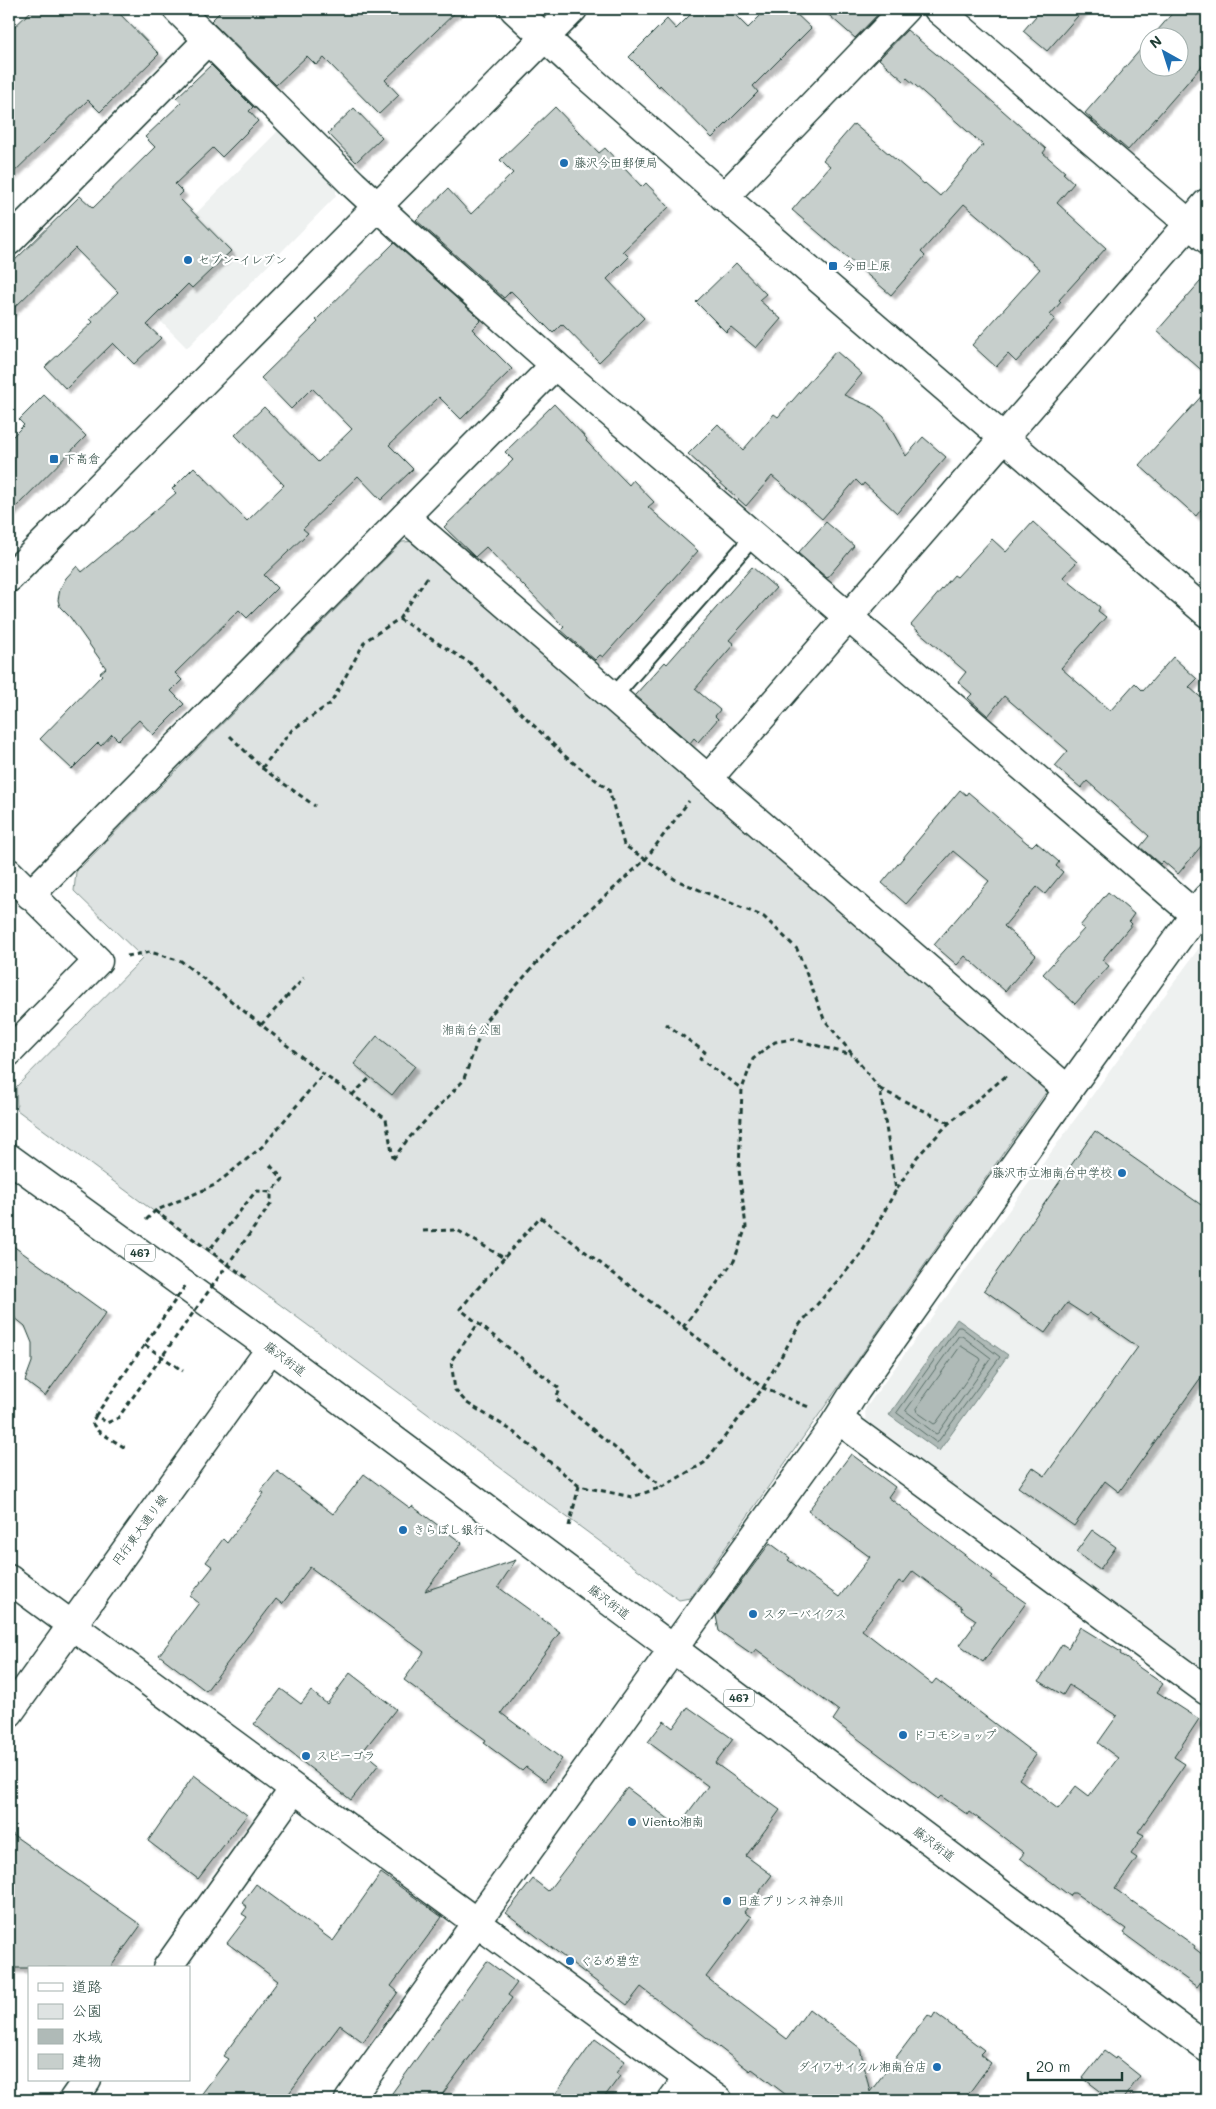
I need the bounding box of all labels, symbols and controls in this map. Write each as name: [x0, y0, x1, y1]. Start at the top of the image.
north arrow: [1138, 28, 1188, 78]
text: N: [1145, 31, 1166, 52]
place label: 藤沢今田郵便局: [574, 154, 658, 170]
marker: 藤沢今田郵便局: [558, 157, 570, 169]
place label: セブン-イレブン: [198, 251, 287, 267]
marker: セブン-イレブン: [182, 254, 194, 266]
place label: 今田上原: [843, 257, 891, 273]
marker: 今田上原: [827, 260, 839, 272]
place label: 下高倉: [64, 450, 100, 466]
marker: 下高倉: [48, 453, 60, 465]
park label: 湘南台公園: [442, 1021, 502, 1037]
place label: 藤沢市立湘南台中学校: [992, 1164, 1112, 1180]
marker: 藤沢市立湘南台中学校: [1116, 1167, 1128, 1179]
road number: 467: [125, 1244, 155, 1262]
street label: 藤沢街道: [262, 1337, 310, 1379]
street label: 円行東大通り線: [108, 1491, 170, 1568]
place label: きらぼし銀行: [413, 1521, 485, 1537]
marker: きらぼし銀行: [397, 1524, 409, 1536]
street label: 藤沢街道: [586, 1580, 634, 1622]
place label: スターバイクス: [763, 1605, 847, 1621]
marker: スターバイクス: [747, 1608, 759, 1620]
road number: 467: [724, 1690, 754, 1706]
place label: ドコモショップ: [913, 1726, 997, 1742]
marker: ドコモショップ: [897, 1729, 909, 1741]
place label: スピーゴラ: [316, 1747, 375, 1763]
marker: スピーゴラ: [300, 1750, 312, 1762]
place label: Viento湘南: [642, 1813, 704, 1829]
marker: Viento湘南: [626, 1816, 638, 1828]
street label: 藤沢街道: [911, 1822, 959, 1864]
place label: 日産プリンス神奈川: [737, 1892, 845, 1908]
marker: 日産プリンス神奈川: [721, 1895, 733, 1907]
place label: ぐるめ碧空: [580, 1952, 640, 1968]
marker: ぐるめ碧空: [564, 1955, 576, 1967]
legend: [28, 1966, 190, 2082]
text: 道路: [72, 1976, 102, 1996]
text: 公園: [72, 2000, 102, 2020]
text: 水域: [72, 2026, 102, 2046]
scale bar: [1028, 2049, 1122, 2081]
text: 建物: [72, 2050, 102, 2070]
text: 20 m: [1036, 2056, 1070, 2076]
place label: ダイワサイクル湘南台店: [798, 2058, 927, 2074]
marker: ダイワサイクル湘南台店: [931, 2061, 943, 2073]

